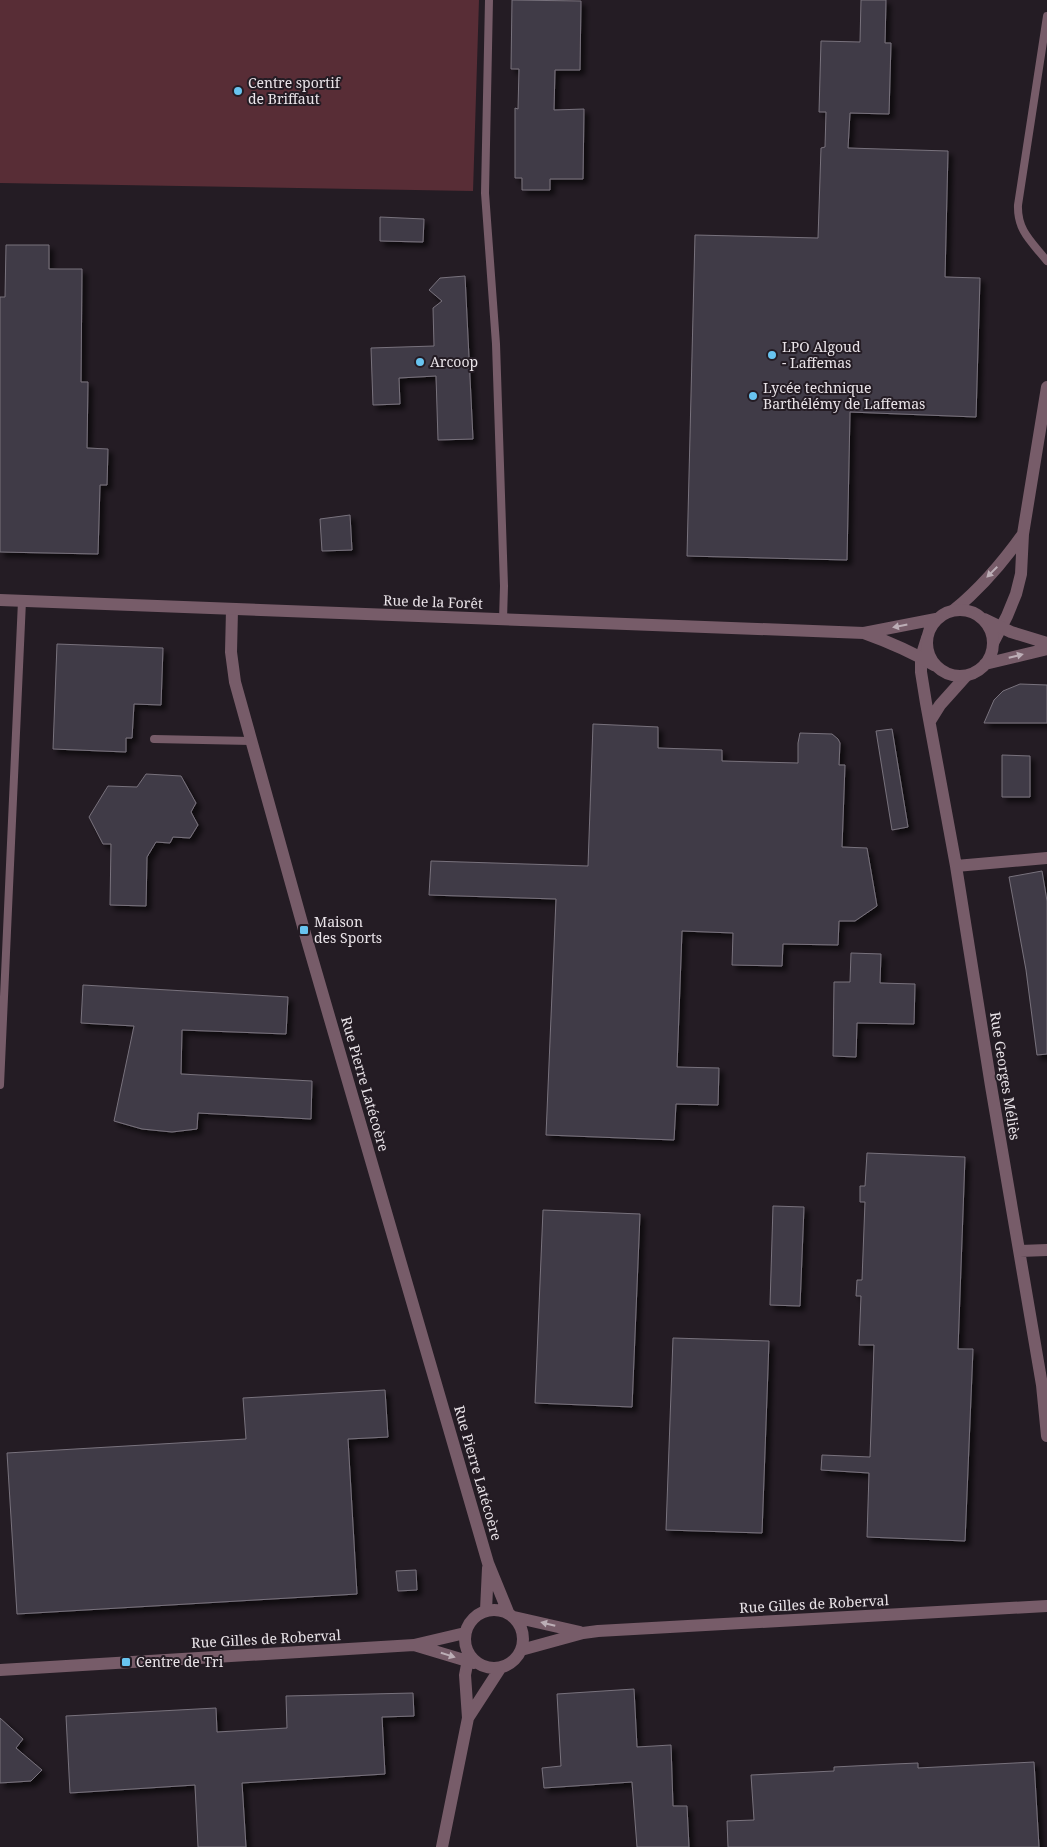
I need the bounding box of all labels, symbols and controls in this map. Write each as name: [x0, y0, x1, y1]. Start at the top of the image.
place label: Centre sportif de Briffaut: [248, 73, 342, 108]
marker: Centre sportif de Briffaut: [232, 85, 244, 97]
place label: LPO Algoud - Laffemas: [782, 337, 861, 372]
marker: LPO Algoud - Laffemas: [766, 349, 778, 361]
place label: Arcoop: [430, 352, 478, 371]
marker: Arcoop: [414, 356, 426, 368]
place label: Lycée technique Barthélémy de Laffemas: [763, 378, 925, 413]
marker: Lycée technique Barthélémy de Laffemas: [747, 390, 759, 402]
one-way arrow: [986, 566, 998, 578]
street label: Rue de la Forêt: [383, 590, 483, 613]
one-way arrow: [892, 622, 908, 630]
one-way arrow: [1008, 652, 1023, 660]
place label: Maison des Sports: [314, 912, 382, 947]
marker: Maison des Sports: [298, 924, 310, 936]
street label: Rue Georges Méliès: [986, 1010, 1025, 1141]
street label: Rue Pierre Latécoère: [337, 1014, 394, 1154]
street label: Rue Pierre Latécoère: [450, 1403, 507, 1543]
street label: Rue Gilles de Roberval: [739, 1590, 890, 1617]
one-way arrow: [541, 1620, 556, 1628]
street label: Rue Gilles de Roberval: [191, 1625, 342, 1652]
place label: Centre de Tri: [136, 1652, 224, 1671]
one-way arrow: [440, 1652, 455, 1660]
marker: Centre de Tri: [120, 1656, 132, 1668]

